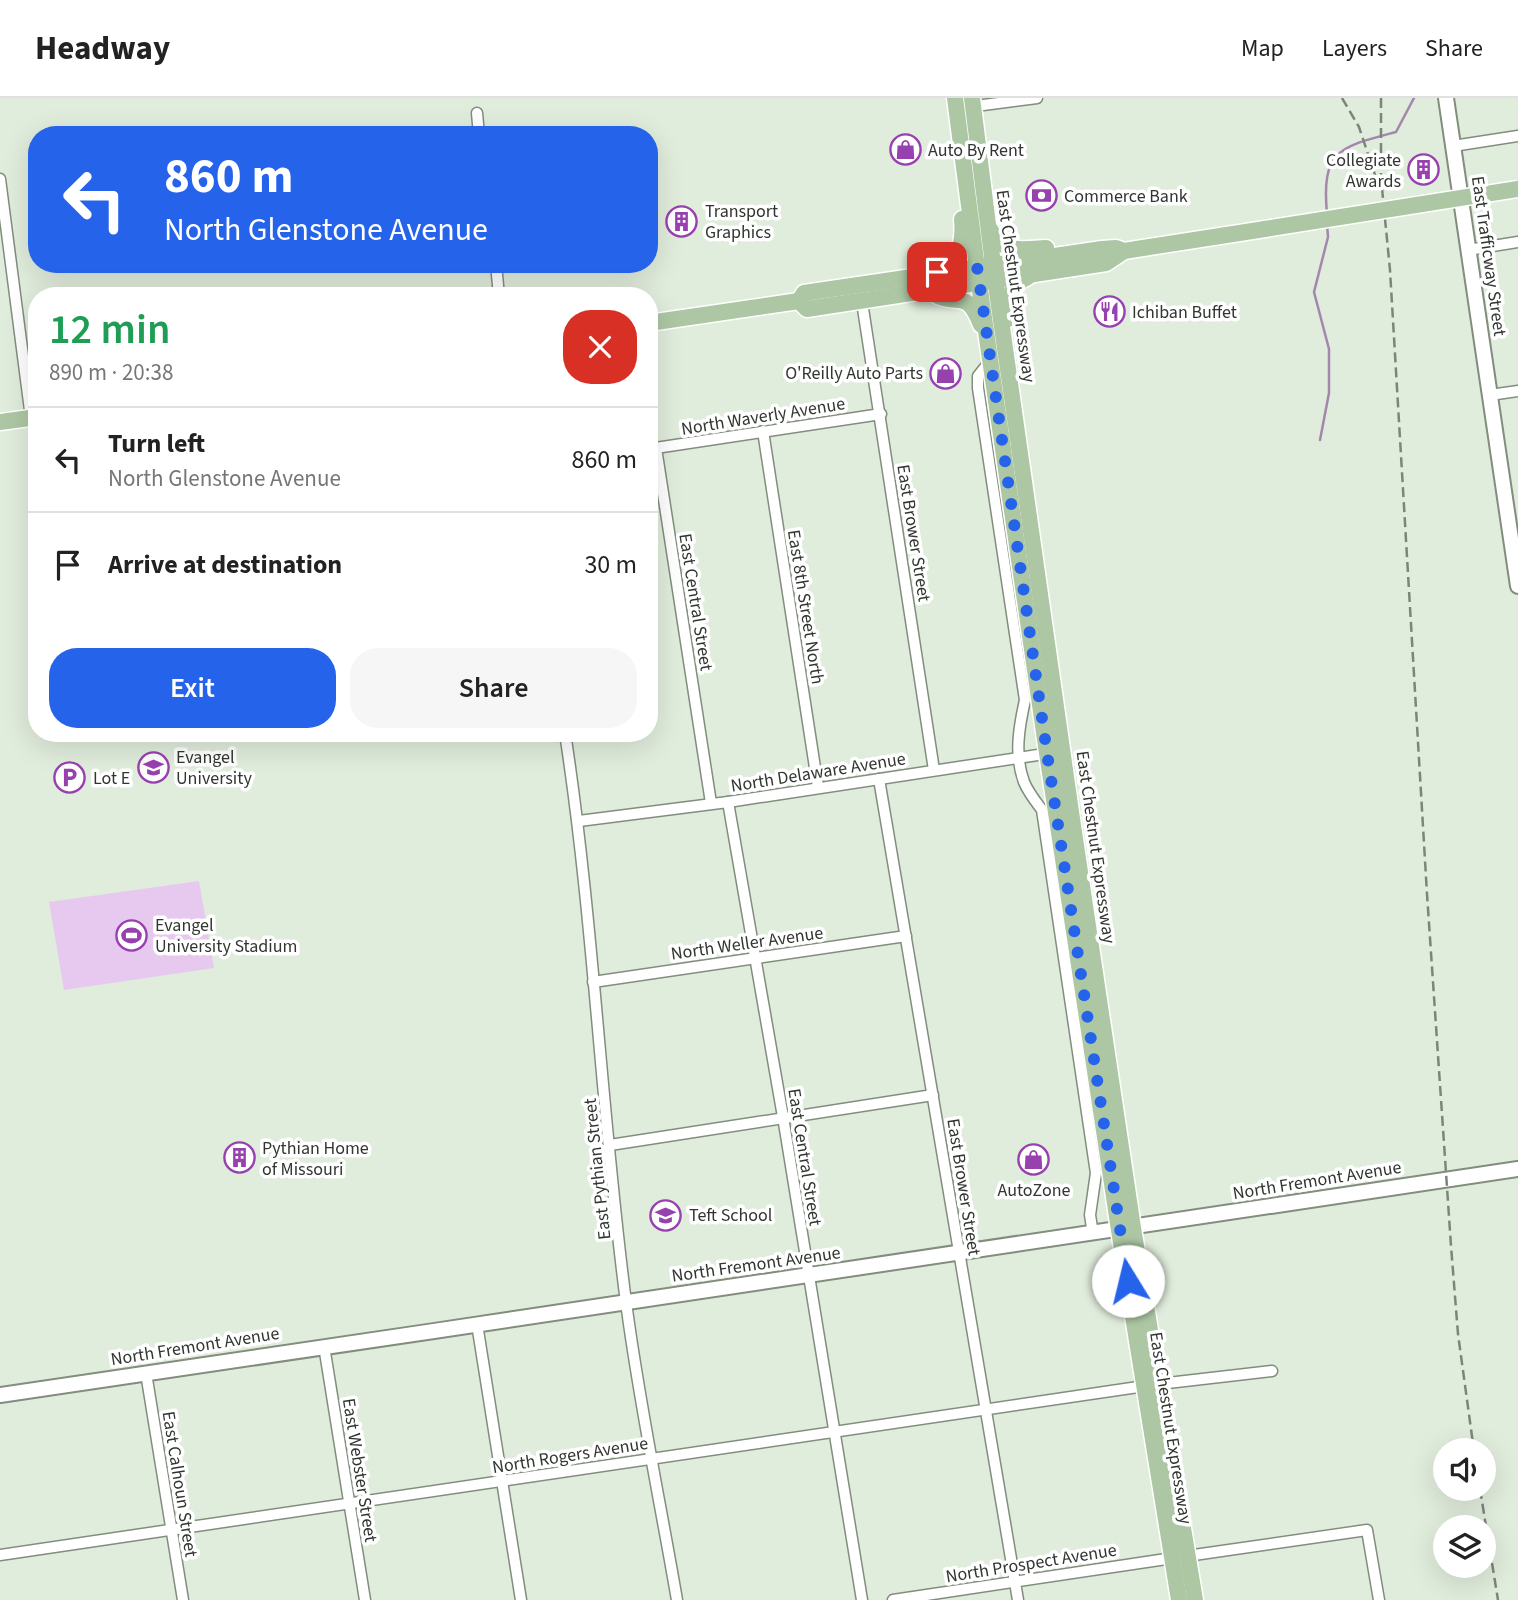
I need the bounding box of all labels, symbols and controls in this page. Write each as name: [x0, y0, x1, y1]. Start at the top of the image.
text: Headway: [35, 25, 170, 72]
text: Map: [1241, 31, 1284, 66]
text: Layers: [1322, 31, 1387, 66]
text: Share: [1425, 31, 1483, 66]
shop icon: Auto By Rent: [888, 133, 922, 167]
place label: Auto By Rent: [928, 138, 1024, 163]
text: 860 m: [164, 142, 293, 212]
place label: Collegiate Awards: [1326, 148, 1401, 194]
building icon: Collegiate Awards: [1407, 153, 1441, 187]
icon: left: [49, 154, 140, 245]
street label: East Trafficway Street: [1465, 175, 1512, 338]
bank icon: Commerce Bank: [1024, 179, 1058, 213]
place label: Commerce Bank: [1064, 184, 1188, 209]
street label: East Chestnut Expressway: [990, 188, 1041, 385]
place label: Transport Graphics: [705, 199, 778, 245]
building icon: Transport Graphics: [665, 204, 699, 238]
text: North Glenstone Avenue: [164, 207, 488, 253]
pin: [907, 242, 967, 302]
icon: arrive: [918, 253, 956, 291]
restaurant icon: Ichiban Buffet: [1092, 295, 1126, 329]
text: 12 min: [49, 300, 170, 360]
place label: Ichiban Buffet: [1132, 300, 1237, 325]
button: close: [563, 310, 637, 384]
text: 890 m · 20:38: [49, 356, 173, 389]
shop icon: O'Reilly Auto Parts: [929, 356, 963, 390]
place label: O'Reilly Auto Parts: [785, 361, 923, 386]
street label: North Waverly Avenue: [679, 391, 847, 442]
text: Turn left: [108, 425, 205, 462]
icon: left: [49, 441, 87, 479]
text: 860 m: [571, 441, 637, 478]
text: North Glenstone Avenue: [108, 462, 341, 495]
street label: East Brower Street: [890, 463, 937, 603]
street label: East 8th Street North: [781, 528, 830, 686]
street label: East Central Street: [672, 532, 719, 673]
icon: arrive: [49, 546, 87, 584]
text: Arrive at destination: [108, 546, 342, 583]
text: 30 m: [584, 546, 637, 583]
button: Exit: [49, 648, 336, 728]
button: Share: [350, 648, 637, 728]
place label: Evangel University: [176, 745, 252, 791]
street label: North Delaware Avenue: [729, 746, 907, 799]
street label: East Chestnut Expressway: [1070, 749, 1121, 946]
school or university icon: Evangel University: [136, 750, 170, 784]
parking icon: Lot E: [53, 761, 87, 795]
place label: Lot E: [93, 766, 130, 791]
place label: Evangel University Stadium: [155, 913, 297, 959]
sports icon: Evangel University Stadium: [115, 918, 149, 952]
street label: North Weller Avenue: [669, 920, 825, 967]
street label: East Central Street: [781, 1087, 828, 1228]
street label: East Pythian Street: [578, 1097, 617, 1241]
street label: East Brower Street: [940, 1117, 987, 1257]
place label: Pythian Home of Missouri: [262, 1136, 369, 1182]
building icon: Pythian Home of Missouri: [222, 1141, 256, 1175]
shop icon: AutoZone: [1017, 1142, 1051, 1176]
street label: North Fremont Avenue: [1231, 1155, 1403, 1206]
place label: AutoZone: [998, 1178, 1071, 1203]
school or university icon: Teft School: [649, 1198, 683, 1232]
place label: Teft School: [689, 1203, 772, 1228]
street label: North Fremont Avenue: [670, 1240, 842, 1289]
position arrow: [1091, 1244, 1165, 1318]
street label: North Fremont Avenue: [109, 1321, 281, 1372]
street label: East Chestnut Expressway: [1143, 1330, 1198, 1527]
street label: East Webster Street: [336, 1396, 383, 1544]
street label: East Calhoun Street: [156, 1409, 203, 1559]
street label: North Rogers Avenue: [490, 1431, 650, 1480]
map controls: [1433, 1438, 1496, 1578]
button: sound: [1433, 1438, 1496, 1501]
button: layers: [1433, 1515, 1496, 1578]
street label: North Prospect Avenue: [944, 1538, 1118, 1589]

